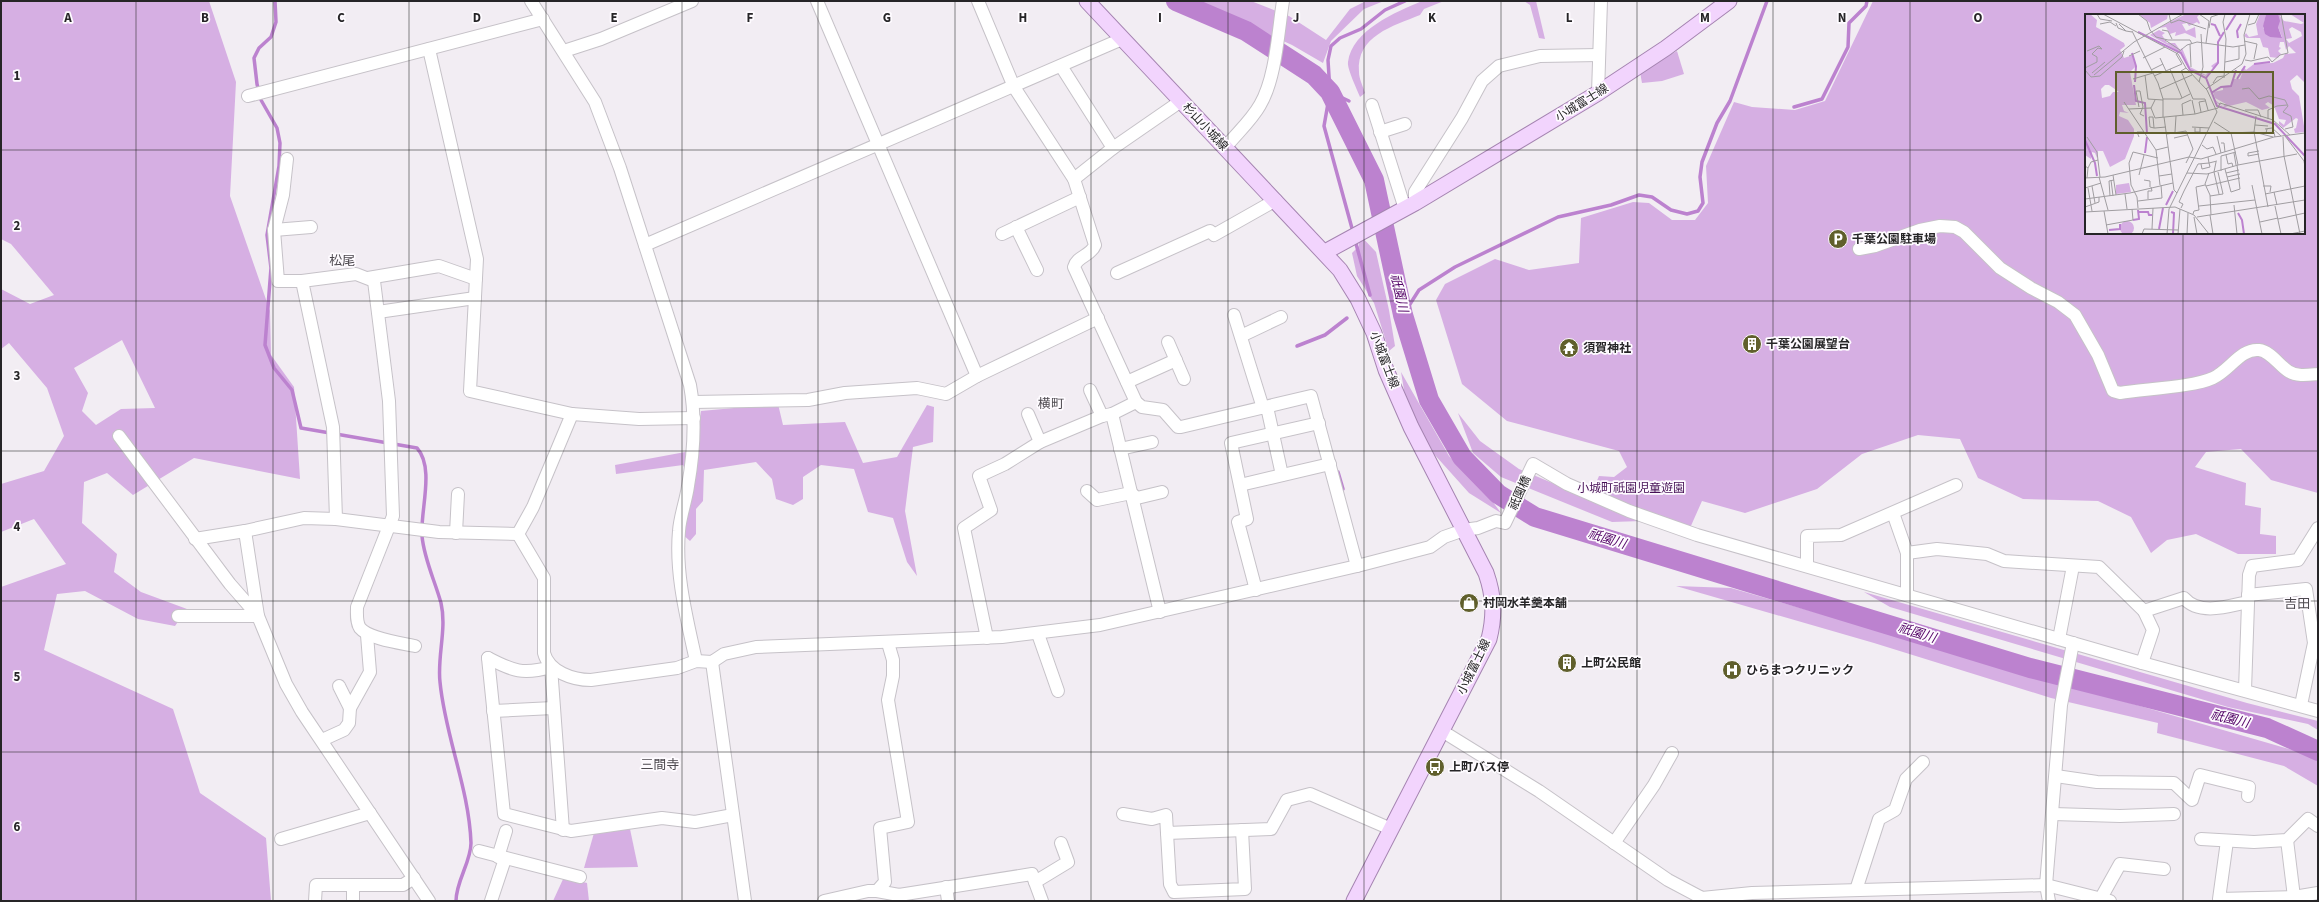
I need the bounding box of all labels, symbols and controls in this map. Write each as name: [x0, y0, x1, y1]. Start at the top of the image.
text: A: [63, 9, 72, 27]
text: B: [201, 9, 209, 27]
text: C: [337, 9, 345, 27]
text: D: [473, 9, 481, 27]
text: E: [610, 9, 618, 27]
text: F: [747, 9, 754, 27]
text: G: [883, 9, 891, 27]
text: H: [1019, 9, 1027, 27]
text: I: [1158, 9, 1162, 27]
text: J: [1293, 9, 1299, 27]
text: K: [1428, 9, 1437, 27]
text: L: [1566, 9, 1573, 27]
text: M: [1700, 9, 1710, 27]
text: N: [1838, 9, 1846, 27]
text: O: [1974, 9, 1983, 27]
inset map: [2085, 14, 2305, 234]
text: 1: [14, 67, 21, 85]
street label: 小城富士線: [1552, 80, 1612, 126]
street label: 杉山小城線: [1178, 99, 1232, 155]
text: 2: [14, 217, 21, 235]
parking icon: 千葉公園駐車場: [1827, 228, 1849, 250]
place label: 千葉公園駐車場: [1852, 231, 1936, 248]
district label: 松尾: [329, 252, 355, 270]
water label: 祇園川: [1386, 272, 1413, 316]
street label: 小城富士線: [1365, 329, 1403, 391]
building icon: 千葉公園展望台: [1741, 333, 1763, 355]
place label: 千葉公園展望台: [1766, 336, 1850, 353]
temple icon: 須賀神社: [1558, 337, 1580, 359]
place label: 須賀神社: [1583, 340, 1631, 357]
text: 3: [14, 367, 21, 385]
district label: 横町: [1038, 395, 1064, 413]
street label: 祇園橋: [1505, 473, 1535, 513]
park label: 小城町祇園児童遊園: [1577, 480, 1685, 497]
text: 4: [14, 518, 21, 536]
water label: 祇園川: [1586, 525, 1630, 554]
shop icon: 村岡水羊羹本舗: [1458, 592, 1480, 614]
place label: 村岡水羊羹本舗: [1483, 595, 1567, 612]
district label: 吉田: [2284, 595, 2310, 613]
water label: 祇園川: [1896, 619, 1940, 648]
street label: 小城富士線: [1453, 636, 1495, 698]
building icon: 上町公民館: [1556, 652, 1578, 674]
place label: 上町公民館: [1581, 655, 1641, 672]
hospital icon: ひらまつクリニック: [1721, 659, 1743, 681]
place label: ひらまつクリニック: [1746, 662, 1854, 679]
text: 5: [14, 668, 21, 686]
water label: 祇園川: [2209, 706, 2253, 733]
district label: 三間寺: [640, 756, 680, 774]
bus stop icon: 上町バス停: [1424, 756, 1446, 778]
place label: 上町バス停: [1449, 759, 1509, 776]
text: 6: [14, 818, 21, 836]

